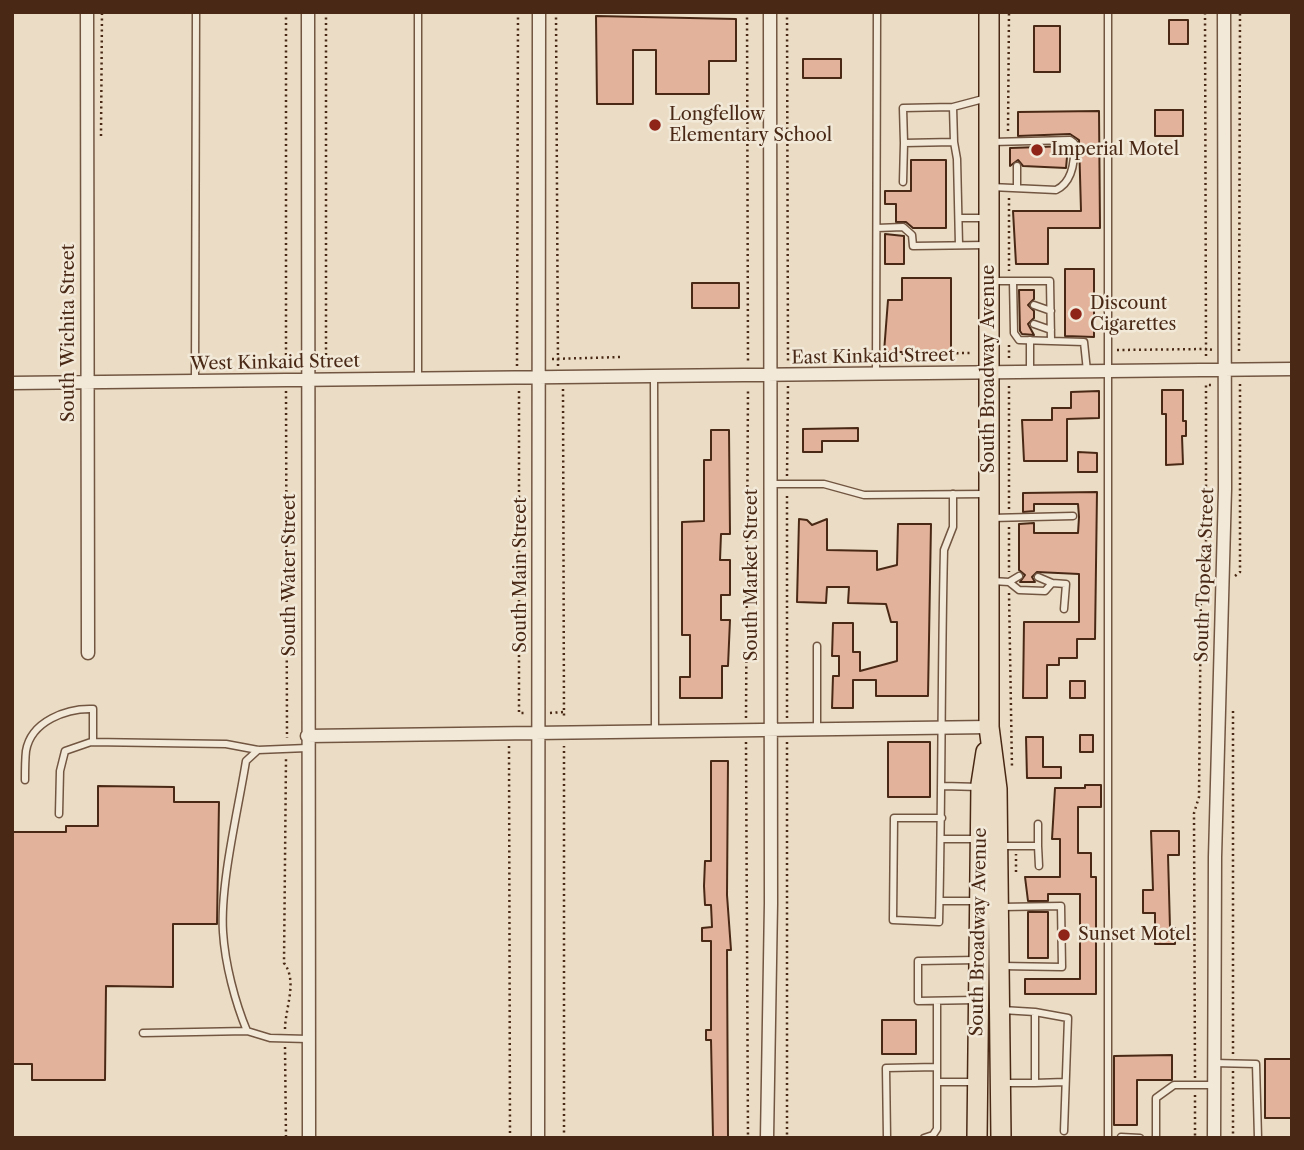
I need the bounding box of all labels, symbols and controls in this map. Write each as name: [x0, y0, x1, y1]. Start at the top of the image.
place label: Longfellow Elementary School: [669, 104, 832, 146]
marker: Longfellow Elementary School: [647, 117, 663, 133]
place label: Imperial Motel: [1051, 139, 1179, 161]
marker: Imperial Motel: [1029, 142, 1045, 158]
street label: South Wichita Street: [58, 244, 80, 422]
street label: South Broadway Avenue: [978, 265, 1000, 473]
place label: Discount Cigarettes: [1090, 293, 1176, 336]
marker: Discount Cigarettes: [1068, 306, 1084, 322]
street label: East Kinkaid Street: [791, 345, 955, 369]
street label: West Kinkaid Street: [190, 351, 360, 375]
street label: South Topeka Street: [1191, 487, 1219, 663]
street label: South Market Street: [741, 489, 763, 661]
street label: South Water Street: [279, 494, 301, 656]
street label: South Main Street: [510, 497, 532, 653]
street label: South Broadway Avenue: [966, 827, 992, 1037]
place label: Sunset Motel: [1078, 924, 1191, 946]
marker: Sunset Motel: [1056, 927, 1072, 943]

